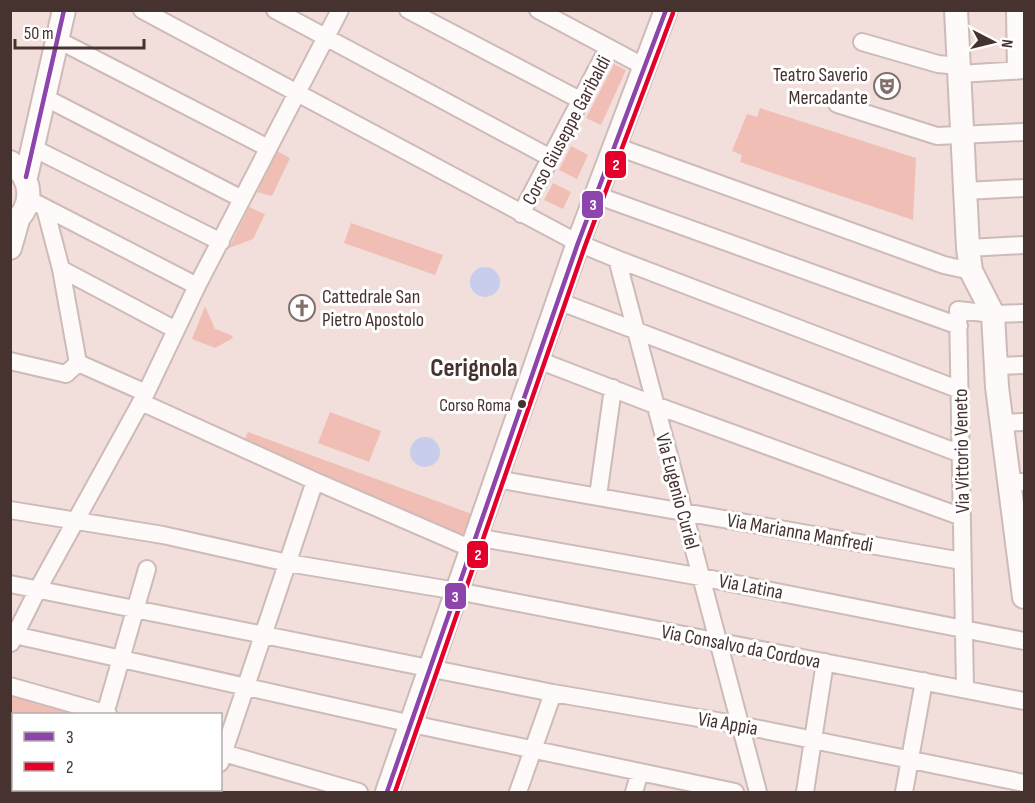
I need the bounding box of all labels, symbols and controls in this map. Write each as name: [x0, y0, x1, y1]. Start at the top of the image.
scale bar: [15, 12, 144, 50]
north arrow: [963, 12, 1023, 72]
text: 50 m: [24, 23, 54, 44]
text: N: [996, 38, 1016, 49]
street label: Corso Giuseppe Garibaldi: [517, 52, 616, 209]
place label: Teatro Saverio Mercadante: [773, 63, 868, 110]
theatre icon: Teatro Saverio Mercadante: [872, 71, 902, 101]
line badge: 2: [604, 150, 627, 179]
text: 2: [612, 156, 620, 175]
line badge: 3: [581, 190, 604, 219]
text: 3: [589, 196, 597, 215]
place label: Cattedrale San Pietro Apostolo: [322, 285, 424, 332]
church icon: Cattedrale San Pietro Apostolo: [287, 293, 317, 323]
district label: Cerignola: [430, 353, 518, 384]
street label: Via Vittorio Veneto: [949, 388, 975, 514]
place label: Corso Roma: [439, 395, 511, 416]
marker: Corso Roma: [516, 398, 528, 410]
street label: Via Eugenio Curiel: [650, 431, 704, 552]
street label: Via Marianna Manfredi: [725, 508, 875, 558]
line badge: 2: [466, 540, 489, 569]
text: 2: [474, 546, 482, 565]
street label: Via Latina: [717, 569, 785, 605]
line badge: 3: [444, 582, 467, 610]
text: 3: [451, 588, 459, 607]
street label: Via Consalvo da Cordova: [659, 620, 822, 674]
street label: Via Appia: [696, 707, 760, 741]
legend: [12, 713, 222, 791]
text: 3: [66, 727, 74, 748]
text: 2: [66, 757, 73, 778]

